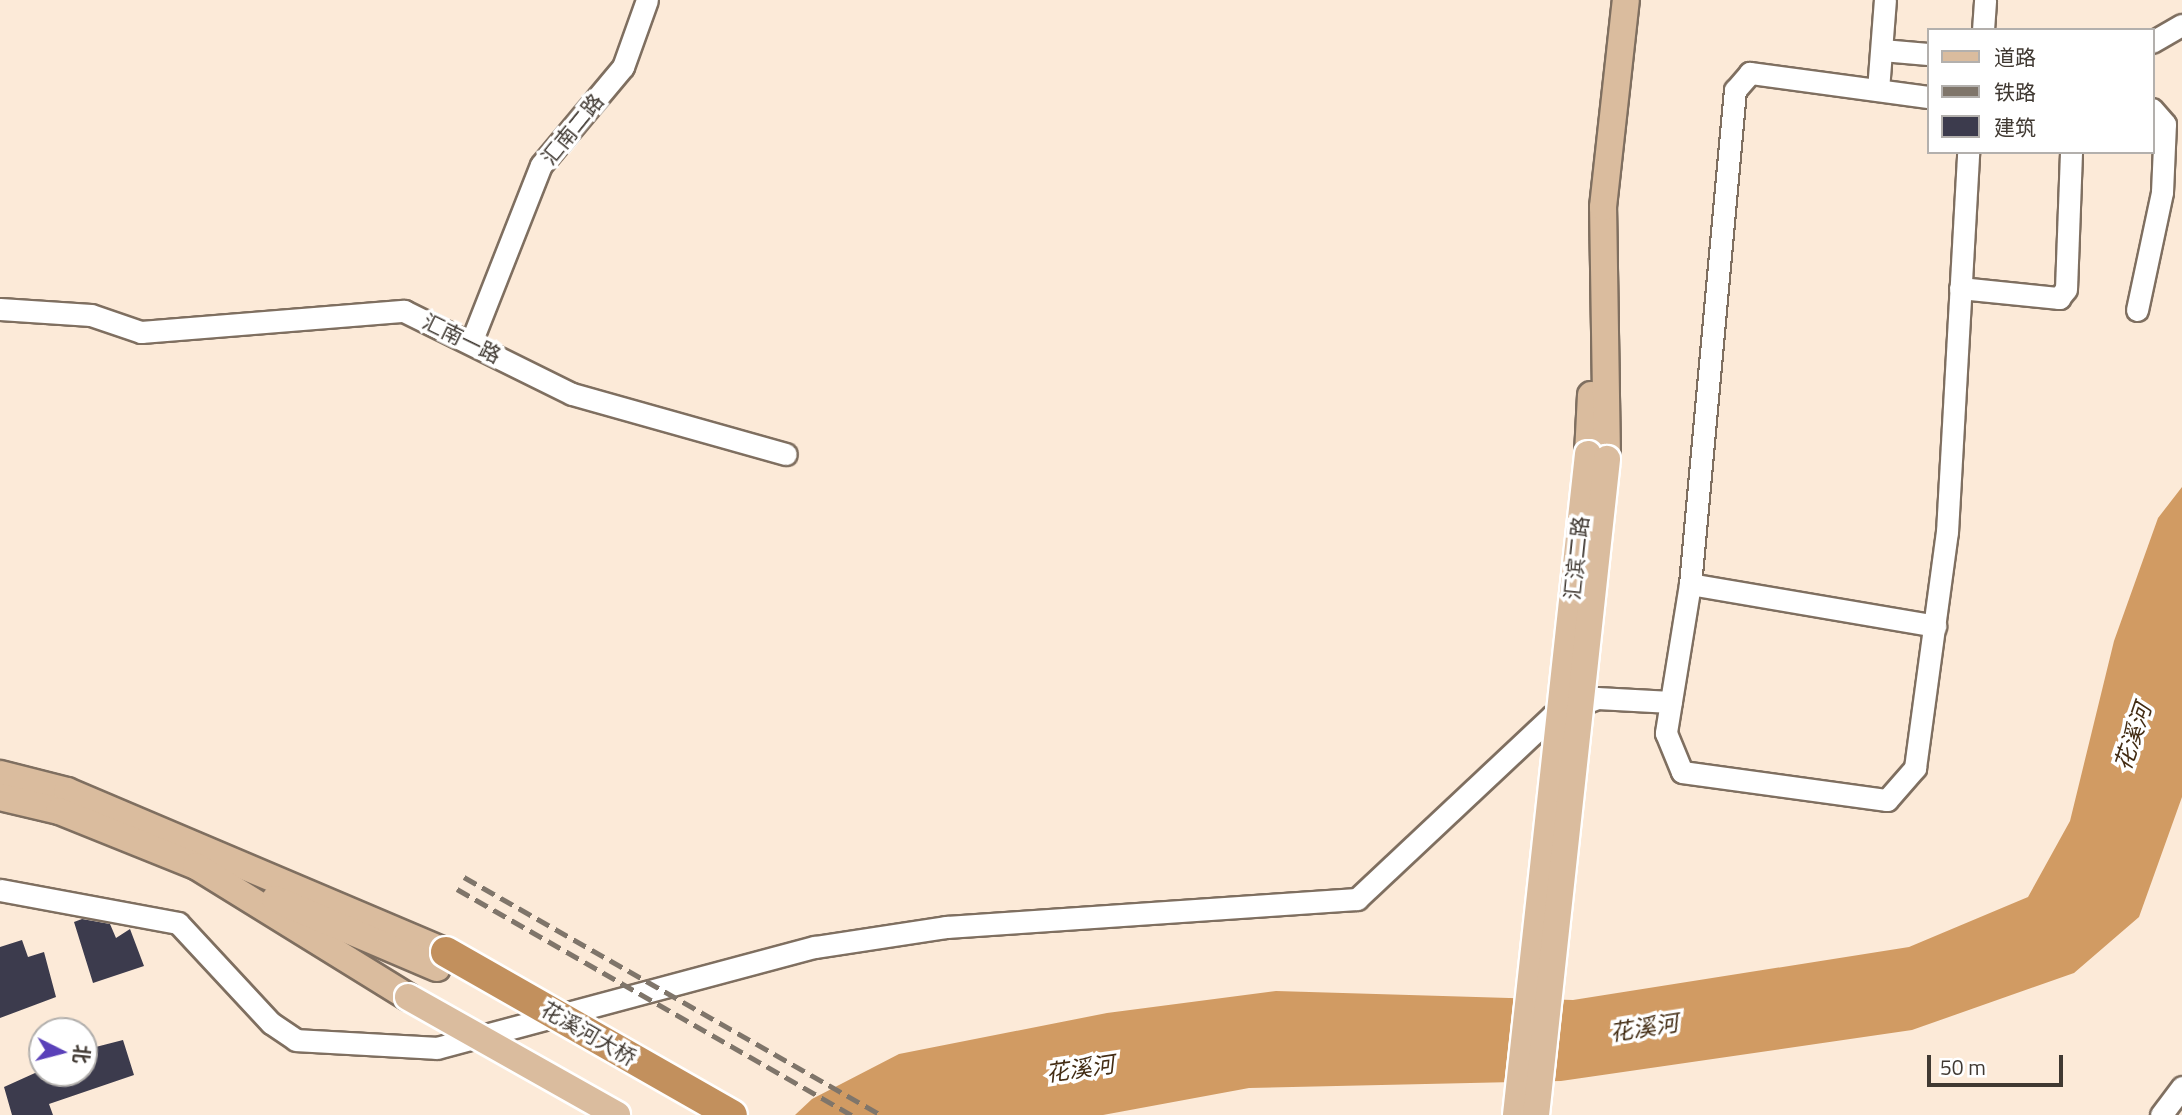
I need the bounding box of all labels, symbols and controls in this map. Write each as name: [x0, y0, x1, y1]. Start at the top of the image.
legend: [1926, 28, 2154, 154]
text: 道路: [1994, 41, 2036, 73]
text: 铁路: [1994, 76, 2036, 108]
street label: 汇南二路: [536, 88, 608, 170]
text: 建筑: [1994, 111, 2036, 143]
street label: 汇南一路: [419, 308, 505, 368]
street label: 汇滨二路: [1559, 515, 1593, 601]
water label: 花溪河: [2109, 700, 2157, 774]
street label: 花溪河大桥: [537, 996, 641, 1070]
water label: 花溪河: [1608, 1009, 1680, 1047]
north arrow: [28, 1017, 98, 1087]
scale bar: [1930, 1042, 2066, 1086]
text: 北: [67, 1043, 98, 1065]
water label: 花溪河: [1044, 1051, 1116, 1087]
text: 50 m: [1940, 1051, 1986, 1083]

